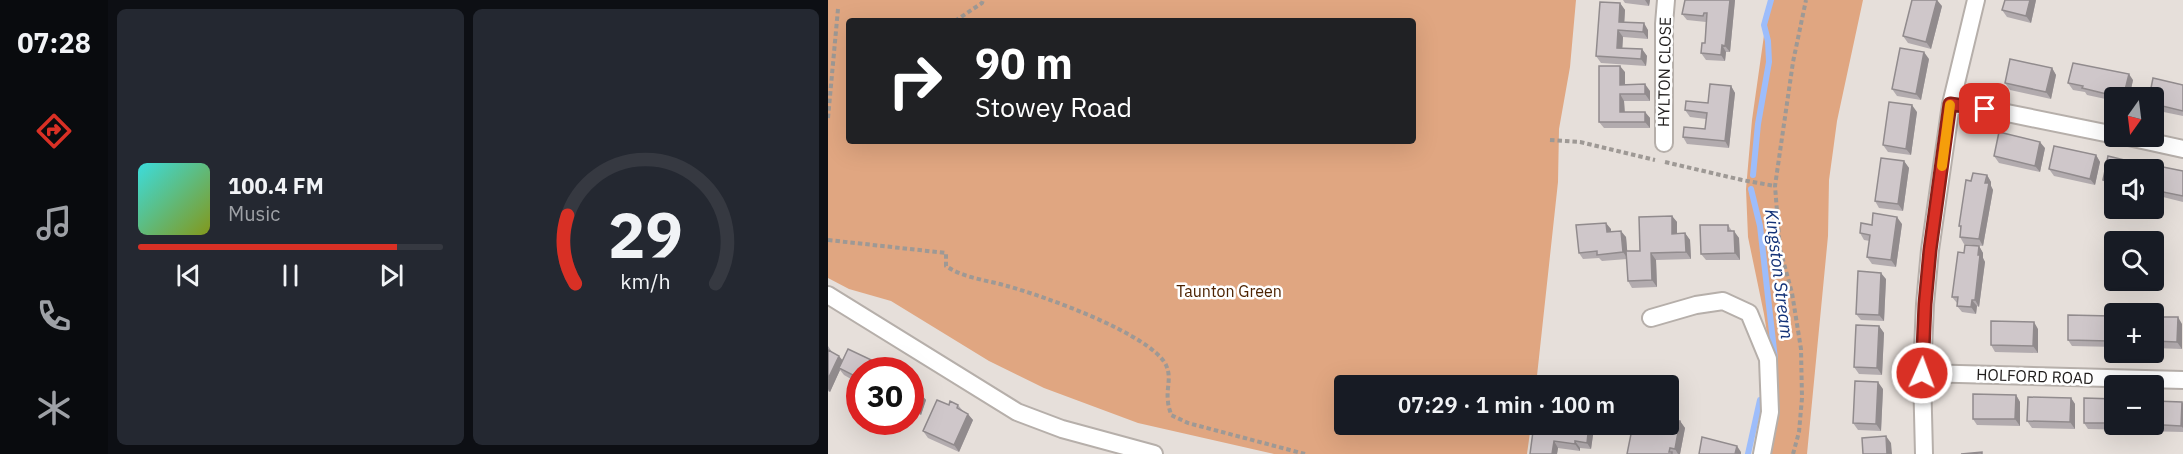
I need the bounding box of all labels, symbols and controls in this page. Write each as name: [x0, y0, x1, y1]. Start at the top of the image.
street label: HYLTON CLOSE: [1653, 17, 1675, 127]
text: 07:28: [17, 25, 91, 60]
text: 90 m: [975, 36, 1073, 91]
icon: right: [876, 42, 954, 120]
pin: [1959, 83, 2010, 134]
north arrow: [2104, 87, 2164, 147]
map controls: [2104, 87, 2164, 435]
text: Stowey Road: [975, 89, 1132, 124]
icon: arrive: [1968, 92, 2001, 125]
icon: directions: [33, 110, 75, 152]
button: sound: [2104, 159, 2164, 219]
text: 100.4 FM: [228, 171, 324, 200]
text: 29: [608, 194, 683, 275]
text: Music: [228, 200, 280, 227]
icon: music: [33, 202, 75, 244]
water label: Kingston Stream: [1760, 208, 1799, 340]
button: search: [2104, 231, 2164, 291]
icon: previous: [172, 259, 205, 292]
icon: pause: [274, 259, 307, 292]
icon: next: [375, 259, 408, 292]
text: km/h: [621, 267, 671, 295]
park label: Taunton Green: [1176, 281, 1282, 301]
icon: phone: [33, 295, 75, 337]
button: +: [2104, 303, 2164, 363]
position arrow: [1890, 341, 1954, 405]
speed limit sign: 30: [846, 357, 924, 435]
street label: HOLFORD ROAD: [1976, 364, 2094, 388]
button: −: [2104, 375, 2164, 435]
icon: climate: [33, 387, 75, 429]
text: 07:29 · 1 min · 100 m: [1398, 390, 1615, 419]

